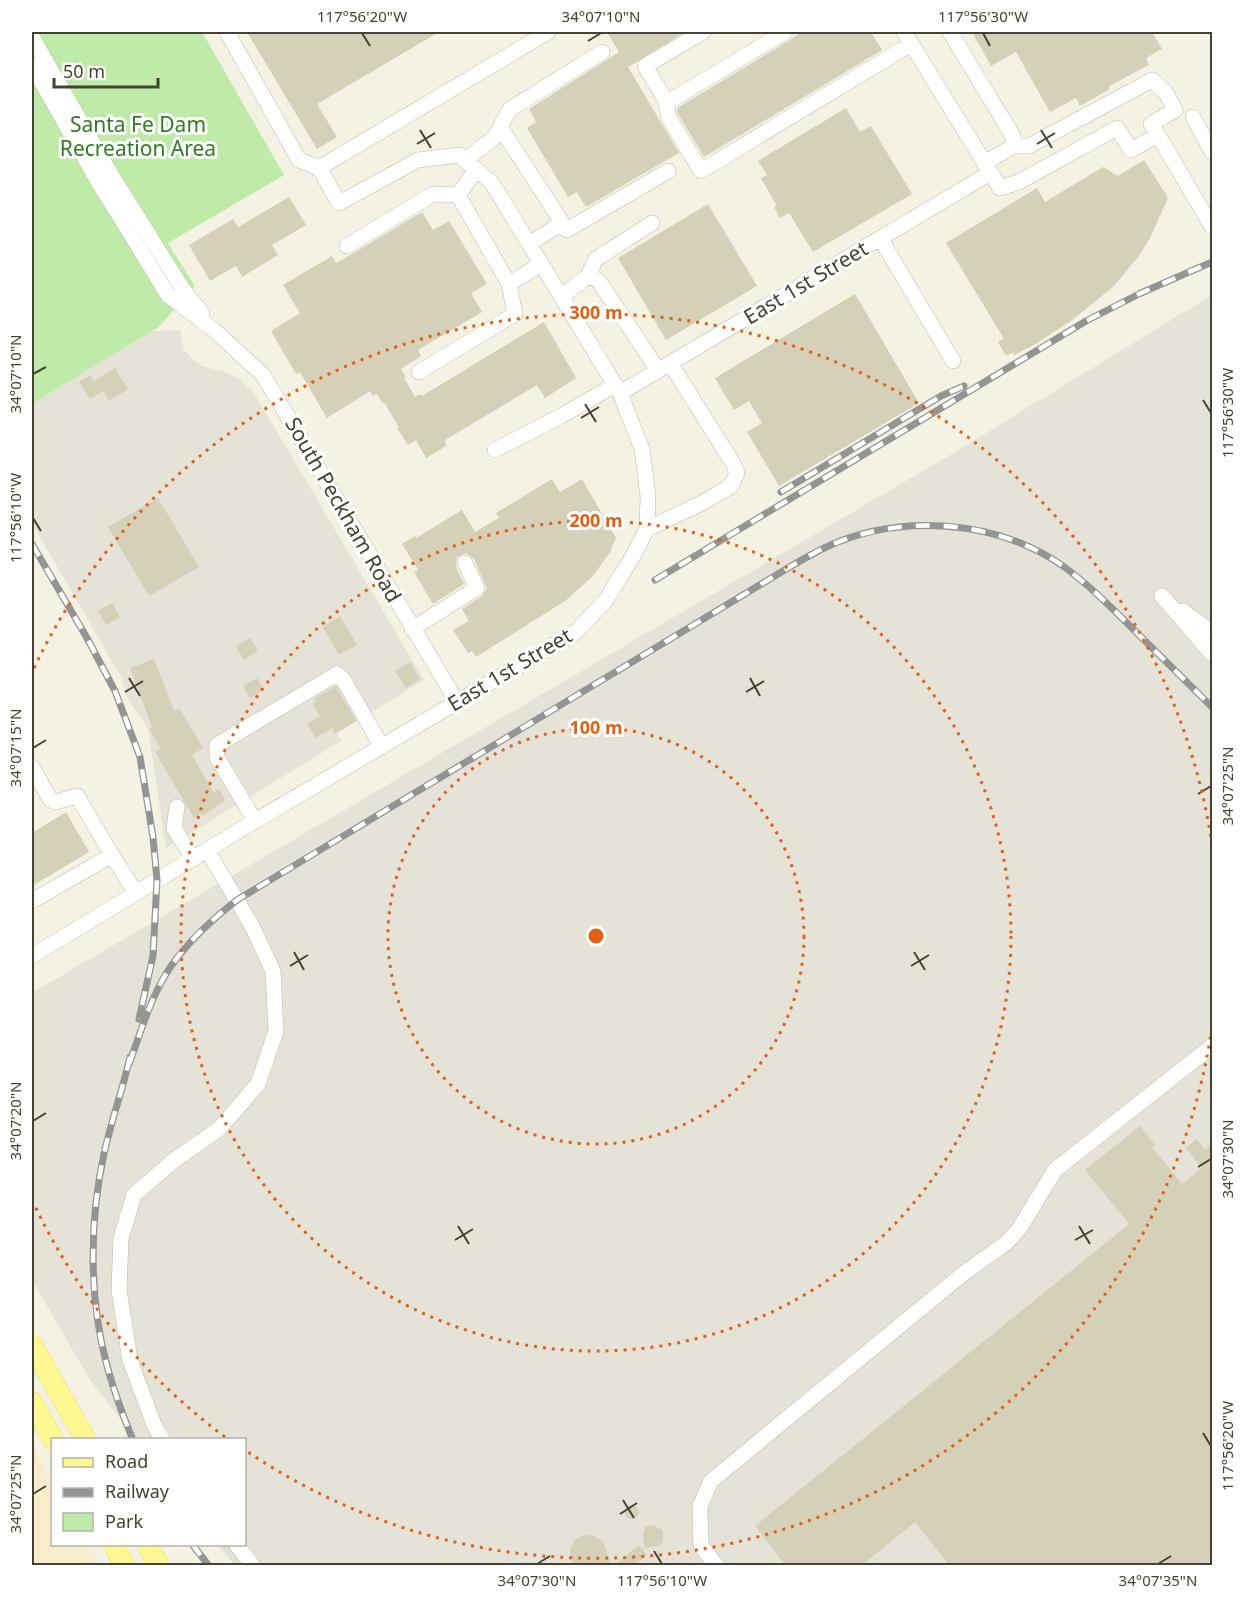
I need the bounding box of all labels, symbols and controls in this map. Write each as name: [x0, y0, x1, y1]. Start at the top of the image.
text: 117°56'20"W: [317, 6, 407, 26]
text: 34°07'10"N: [562, 6, 640, 26]
text: 117°56'30"W: [938, 6, 1028, 26]
scale bar: [54, 51, 158, 89]
text: 50 m: [63, 59, 105, 83]
park label: Santa Fe Dam Recreation Area: [60, 110, 216, 162]
street label: East 1st Street: [738, 234, 873, 330]
text: 300 m: [569, 300, 623, 324]
text: 34°07'10"N: [5, 335, 25, 413]
text: 117°56'30"W: [1217, 368, 1237, 458]
street label: South Peckham Road: [279, 412, 408, 607]
text: 117°56'10"W: [5, 473, 25, 563]
text: 200 m: [569, 508, 623, 532]
street label: East 1st Street: [442, 621, 577, 717]
text: 34°07'15"N: [5, 709, 25, 787]
text: 100 m: [569, 715, 623, 739]
text: 34°07'25"N: [1217, 747, 1237, 825]
centre of rings: [586, 926, 606, 946]
text: 34°07'20"N: [5, 1082, 25, 1160]
text: 34°07'30"N: [1217, 1120, 1237, 1198]
text: 117°56'20"W: [1217, 1401, 1237, 1491]
legend: [51, 1438, 246, 1546]
text: Road: [105, 1449, 148, 1473]
text: 34°07'25"N: [5, 1455, 25, 1533]
text: Railway: [105, 1479, 170, 1503]
text: Park: [105, 1509, 143, 1533]
text: 34°07'30"N: [498, 1570, 576, 1590]
text: 117°56'10"W: [617, 1570, 707, 1590]
text: 34°07'35"N: [1119, 1570, 1197, 1590]

